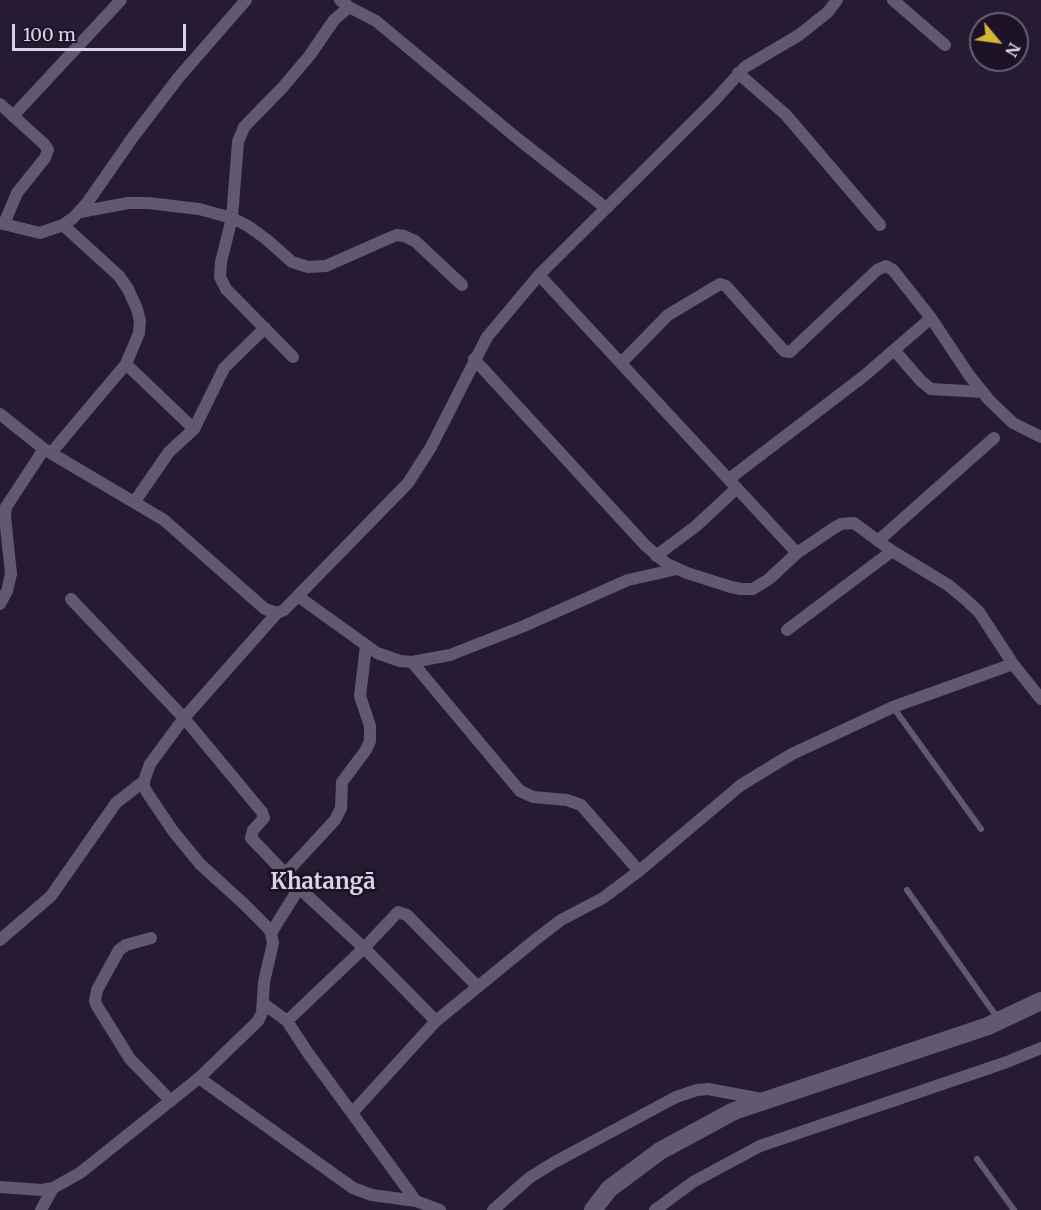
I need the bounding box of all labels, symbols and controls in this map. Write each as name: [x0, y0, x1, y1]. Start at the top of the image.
scale bar: [15, 12, 189, 50]
north arrow: [969, 12, 1029, 72]
text: 100 m: [23, 23, 76, 46]
text: N: [1001, 39, 1025, 60]
district label: Khatangā: [270, 870, 376, 896]

